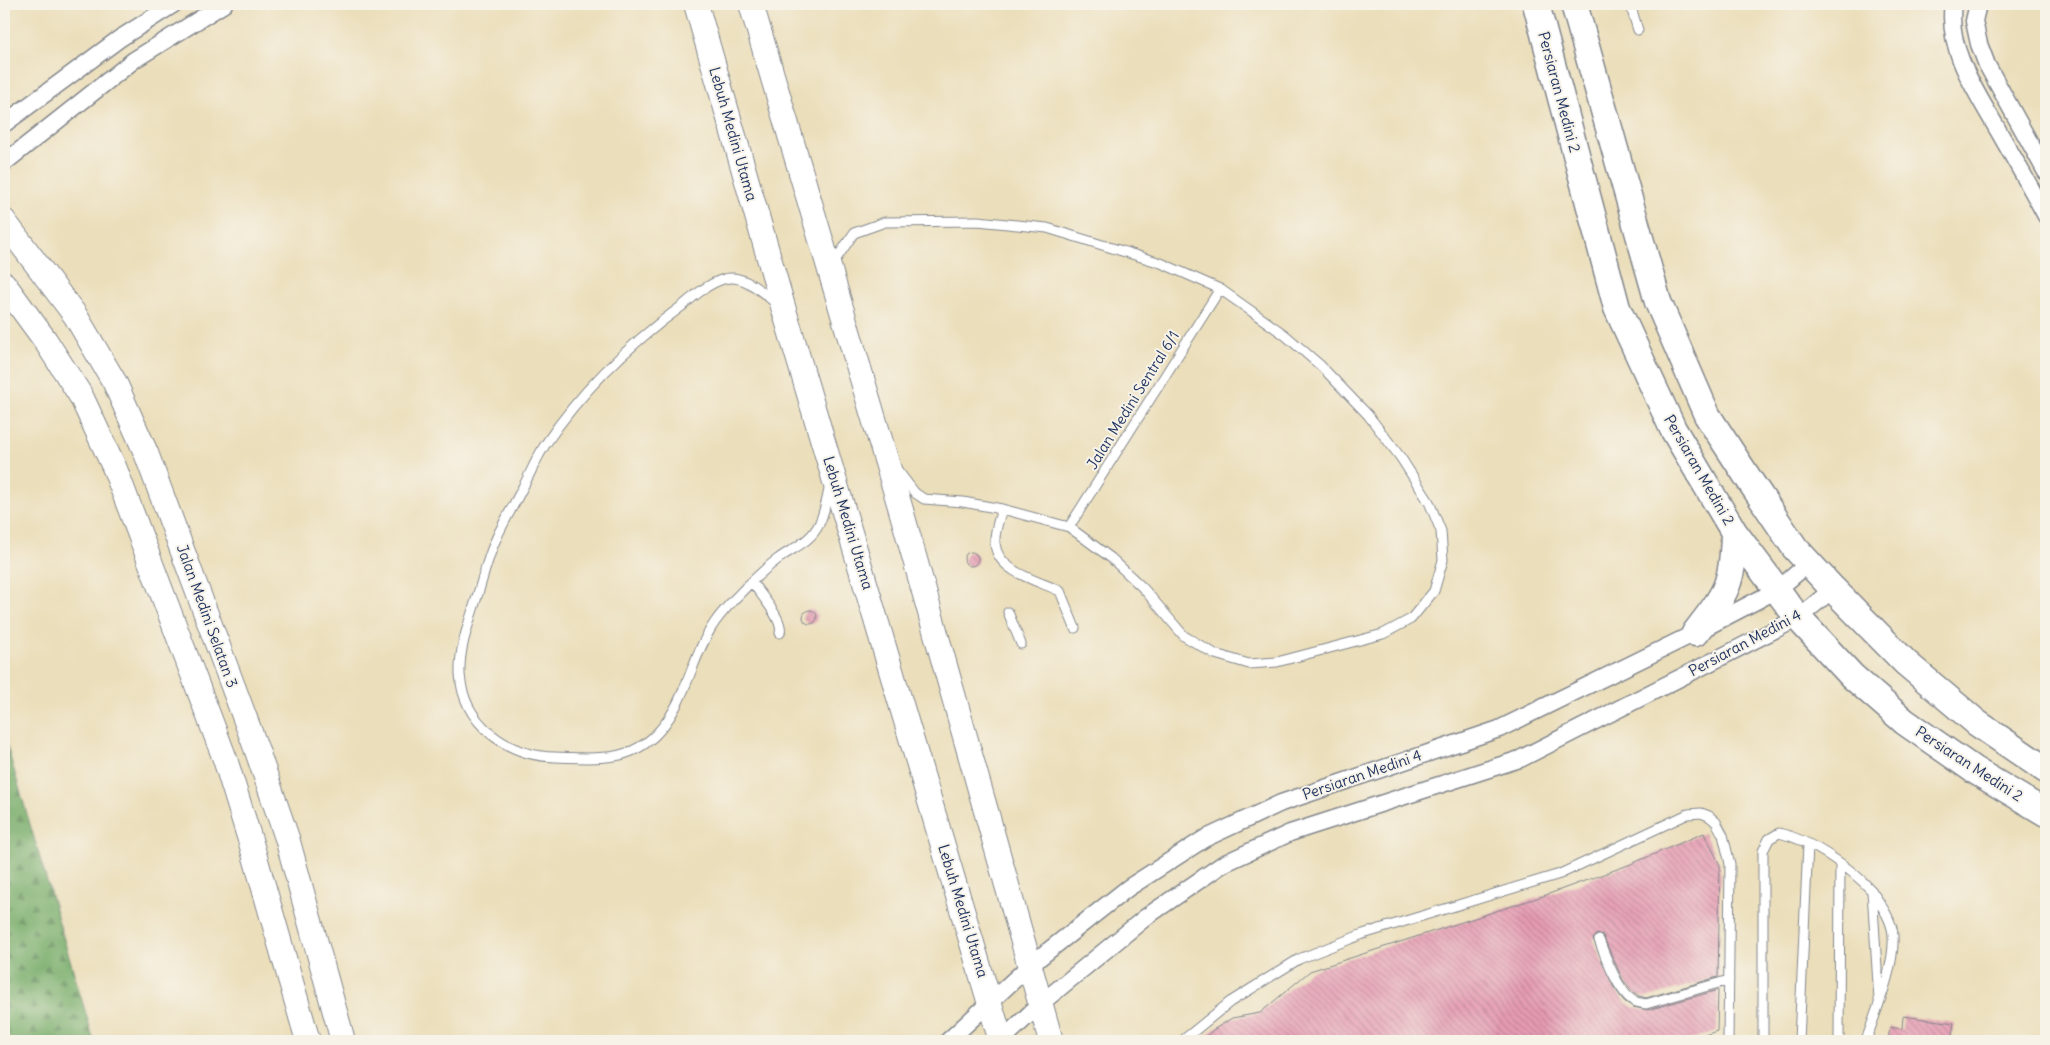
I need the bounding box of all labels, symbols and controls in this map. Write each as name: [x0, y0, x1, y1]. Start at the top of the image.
street label: Persiaran Medini 2: [1534, 29, 1585, 154]
street label: Lebuh Medini Utama: [705, 65, 762, 203]
street label: Jalan Medini Sentral 6/1: [1082, 327, 1183, 473]
street label: Persiaran Medini 2: [1660, 411, 1739, 528]
street label: Lebuh Medini Utama: [819, 454, 878, 592]
street label: Jalan Medini Selatan 3: [173, 542, 242, 690]
street label: Persiaran Medini 4: [1685, 605, 1805, 680]
street label: Persiaran Medini 2: [1912, 722, 2027, 805]
street label: Persiaran Medini 4: [1300, 745, 1424, 804]
street label: Lebuh Medini Utama: [934, 842, 993, 980]

